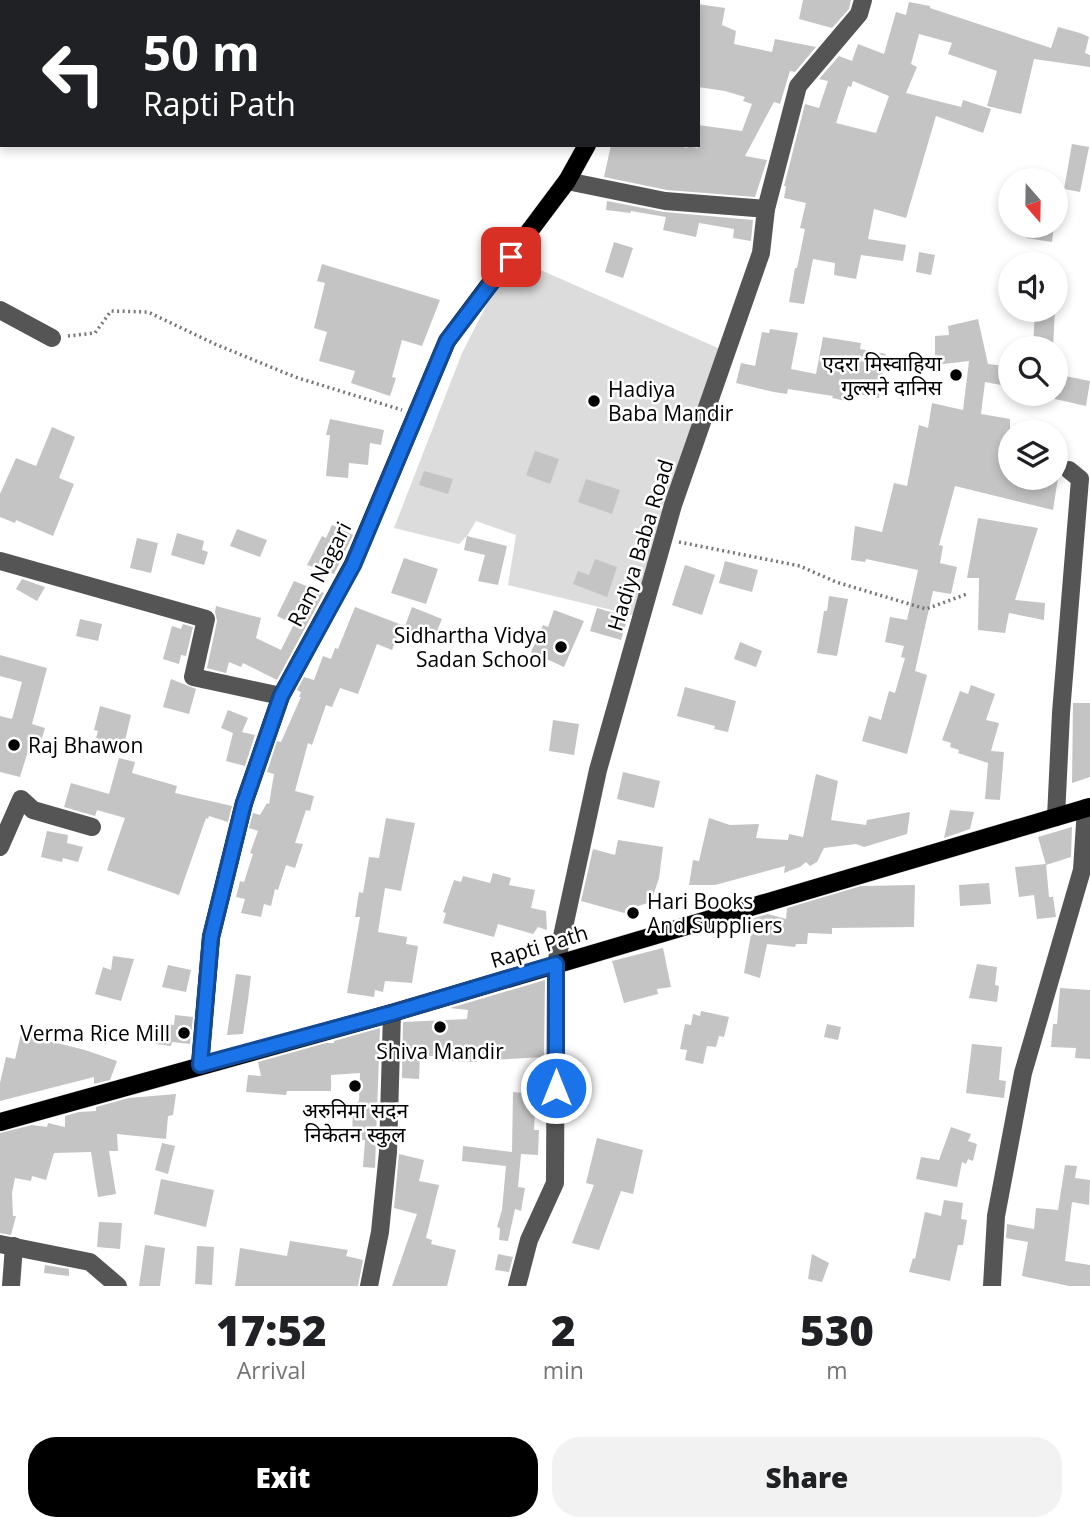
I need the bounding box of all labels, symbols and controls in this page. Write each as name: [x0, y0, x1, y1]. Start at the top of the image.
text: 50 m: [143, 19, 260, 85]
icon: left: [28, 28, 119, 119]
text: Rapti Path: [143, 82, 296, 125]
north arrow: [998, 168, 1068, 238]
map controls: [998, 168, 1068, 490]
pin: [481, 227, 541, 287]
icon: arrive: [492, 238, 530, 276]
button: sound: [998, 252, 1068, 322]
button: search: [998, 336, 1068, 406]
place label: एदरा मिस्वाहिया गुल्सने दानिस: [822, 349, 943, 401]
marker: एदरा मिस्वाहिया गुल्सने दानिस: [948, 367, 964, 383]
place label: Hadiya Baba Mandir: [608, 375, 734, 427]
marker: Hadiya Baba Mandir: [586, 393, 602, 409]
button: layers: [998, 420, 1068, 490]
street label: Hadiya Baba Road: [601, 456, 679, 634]
street label: Ram Nagari: [281, 517, 357, 631]
place label: Sidhartha Vidya Sadan School: [394, 621, 547, 673]
marker: Sidhartha Vidya Sadan School: [553, 639, 569, 655]
place label: Raj Bhawon: [28, 731, 143, 759]
marker: Raj Bhawon: [6, 737, 22, 753]
place label: Hari Books And Suppliers: [647, 887, 783, 939]
marker: Hari Books And Suppliers: [625, 905, 641, 921]
street label: Rapti Path: [487, 918, 591, 974]
place label: Verma Rice Mill: [20, 1019, 170, 1047]
marker: Shiva Mandir: [432, 1019, 448, 1035]
marker: Verma Rice Mill: [176, 1025, 192, 1041]
place label: Shiva Mandir: [376, 1037, 504, 1065]
position arrow: [519, 1051, 593, 1125]
marker: अरुनिमा सदन निकेतन स्कुल: [347, 1078, 363, 1094]
place label: अरुनिमा सदन निकेतन स्कुल: [302, 1096, 408, 1148]
text: 17:52: [216, 1301, 327, 1358]
text: 2: [551, 1301, 576, 1358]
text: 530: [800, 1301, 874, 1358]
text: Arrival: [237, 1354, 306, 1386]
text: min: [543, 1354, 584, 1386]
text: m: [826, 1354, 848, 1386]
button: Exit: [28, 1437, 538, 1517]
button: Share: [552, 1437, 1062, 1517]

